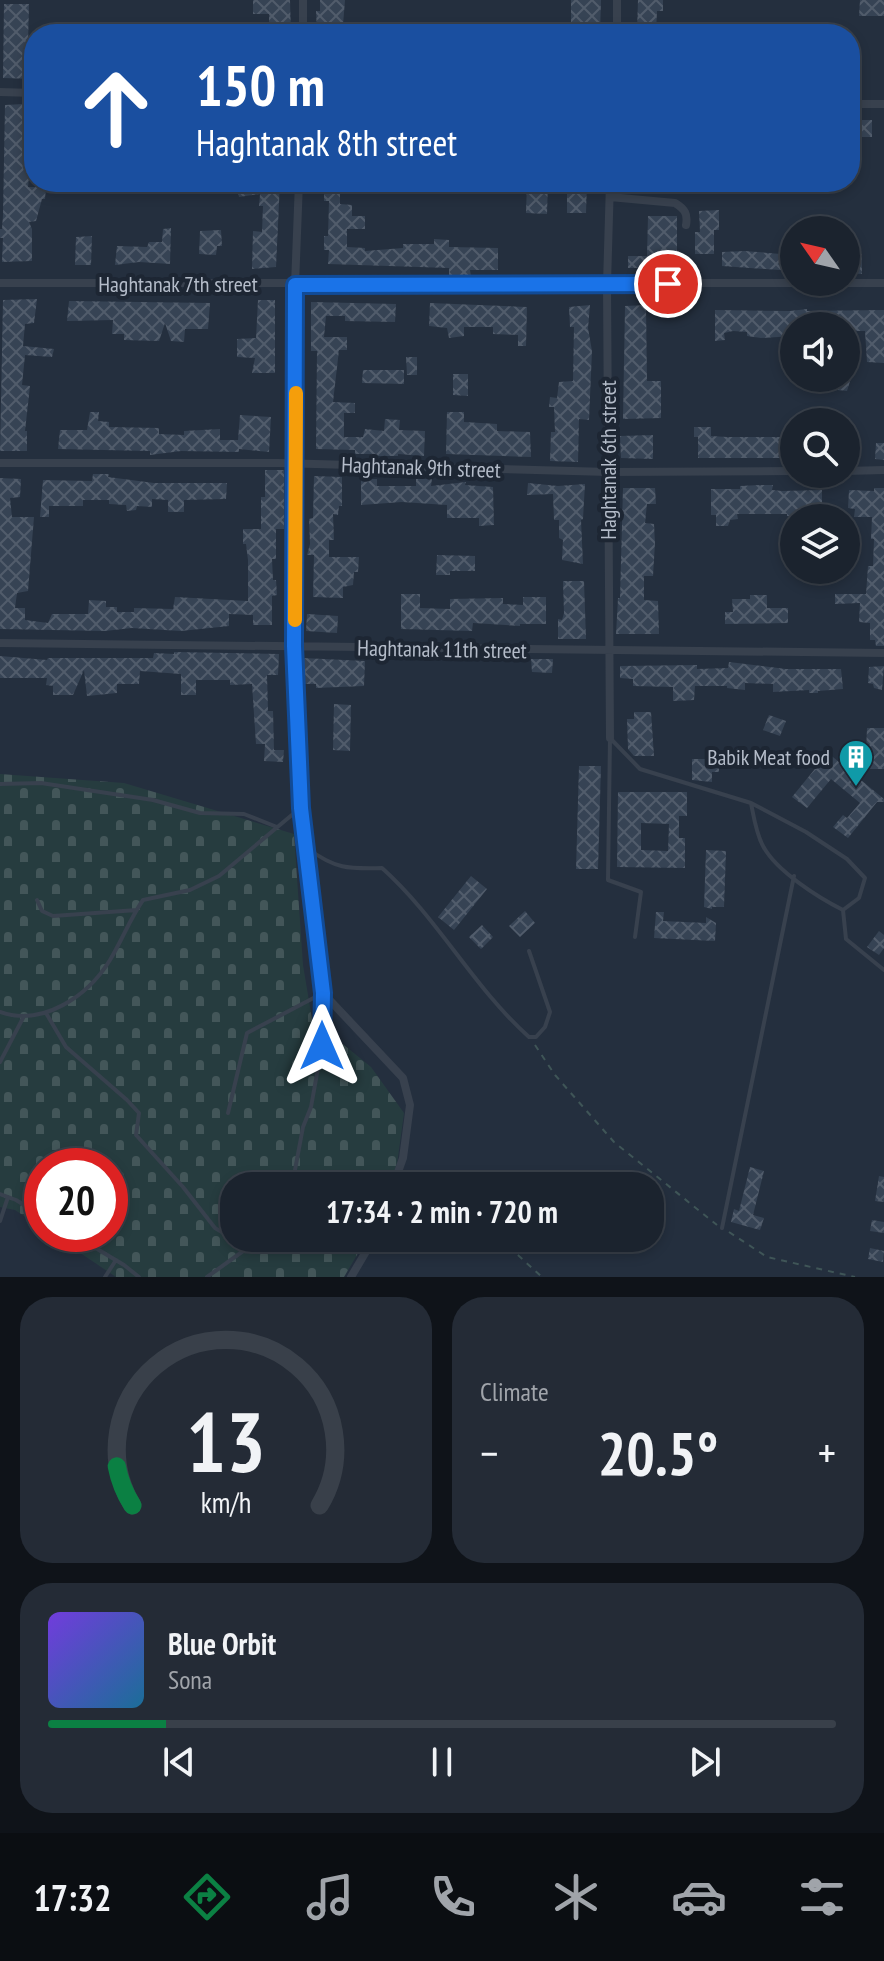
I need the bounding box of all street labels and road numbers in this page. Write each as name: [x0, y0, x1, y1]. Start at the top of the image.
street label: Haghtanak 7th street: [98, 270, 258, 298]
street label: Haghtanak 6th street: [594, 380, 622, 540]
street label: Haghtanak 9th street: [341, 450, 501, 484]
street label: Haghtanak 11th street: [357, 634, 527, 664]

